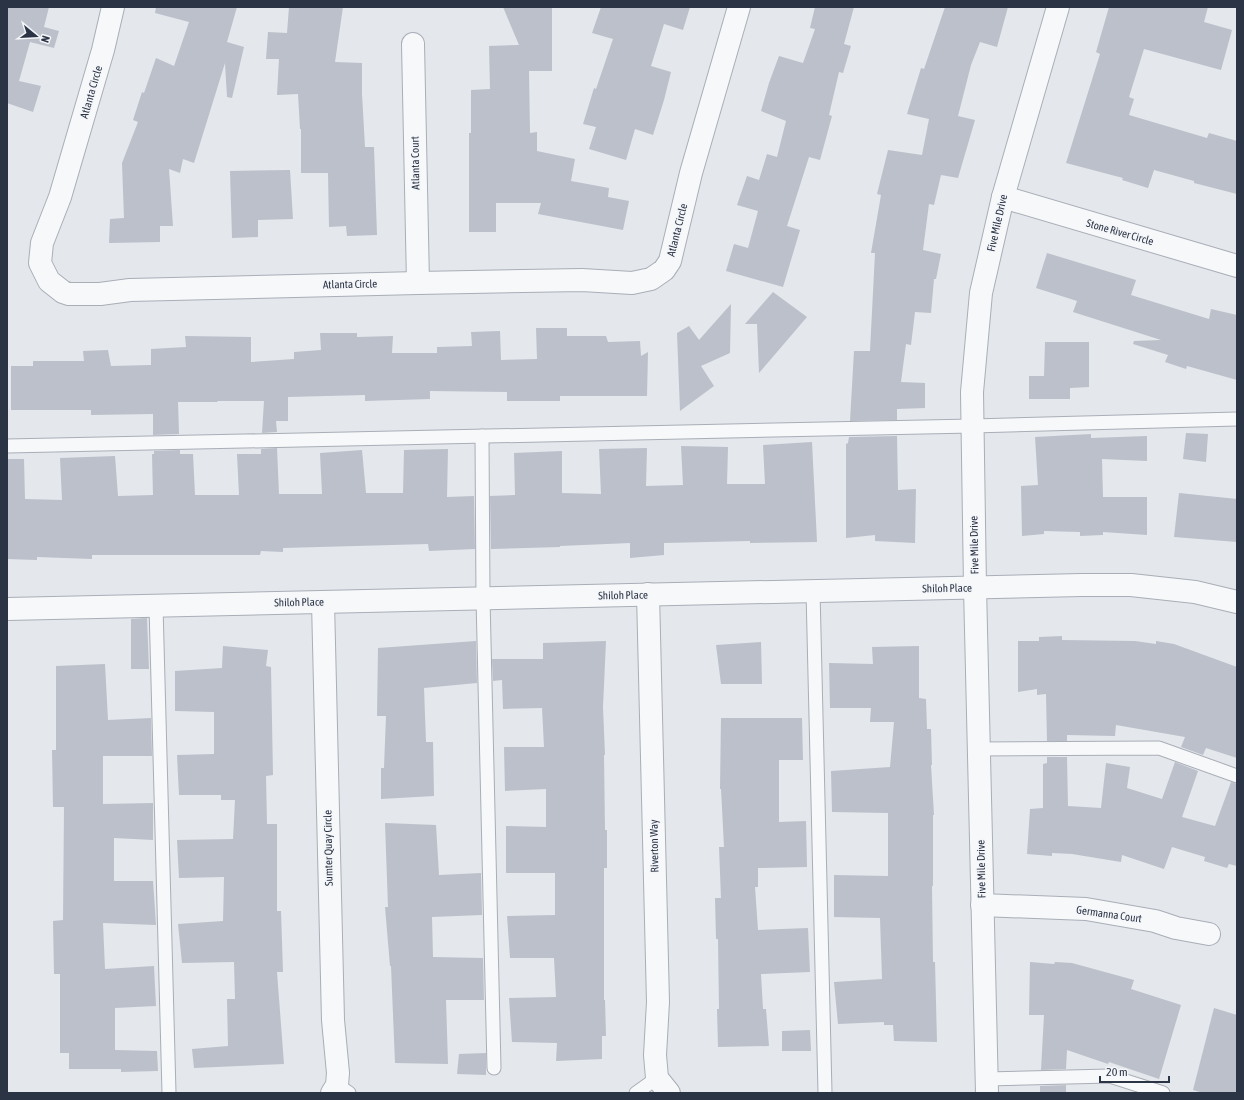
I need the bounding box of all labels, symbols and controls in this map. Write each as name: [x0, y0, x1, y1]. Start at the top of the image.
north arrow: [16, 16, 56, 56]
text: N: [39, 34, 52, 44]
street label: Atlanta Circle: [78, 64, 104, 120]
street label: Atlanta Court: [409, 136, 421, 190]
street label: Five Mile Drive: [985, 193, 1009, 253]
street label: Atlanta Circle: [665, 202, 689, 258]
street label: Stone River Circle: [1085, 217, 1155, 247]
street label: Atlanta Circle: [323, 278, 377, 290]
street label: Five Mile Drive: [967, 516, 981, 574]
street label: Shiloh Place: [922, 582, 972, 594]
street label: Shiloh Place: [598, 589, 648, 601]
street label: Shiloh Place: [274, 596, 324, 608]
street label: Sumter Quay Circle: [321, 810, 335, 886]
street label: Riverton Way: [648, 819, 660, 873]
street label: Five Mile Drive: [974, 840, 988, 898]
street label: Germanna Court: [1075, 903, 1143, 925]
scale bar: [1100, 1058, 1169, 1084]
text: 20 m: [1106, 1065, 1128, 1079]

